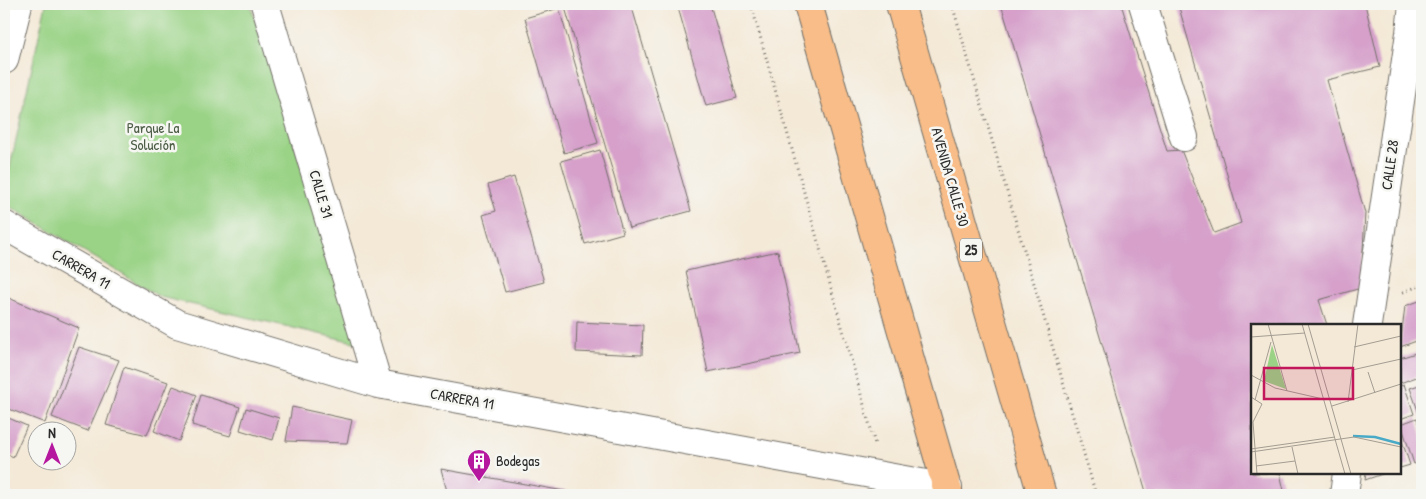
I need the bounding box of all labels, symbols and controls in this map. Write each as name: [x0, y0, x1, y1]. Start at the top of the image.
park label: Parque La Solución: [127, 117, 179, 155]
street label: AVENIDA CALLE 30: [926, 125, 975, 229]
street label: CALLE 28: [1376, 139, 1403, 191]
street label: CALLE 31: [304, 167, 339, 220]
road number: 25: [960, 238, 982, 262]
street label: CARRERA 11: [48, 243, 114, 294]
inset map: [1251, 324, 1401, 474]
street label: CARRERA 11: [429, 383, 496, 414]
north arrow: [28, 422, 78, 472]
text: N: [48, 423, 56, 442]
building icon: Bodegas: [466, 448, 492, 482]
place label: Bodegas: [496, 450, 540, 471]

